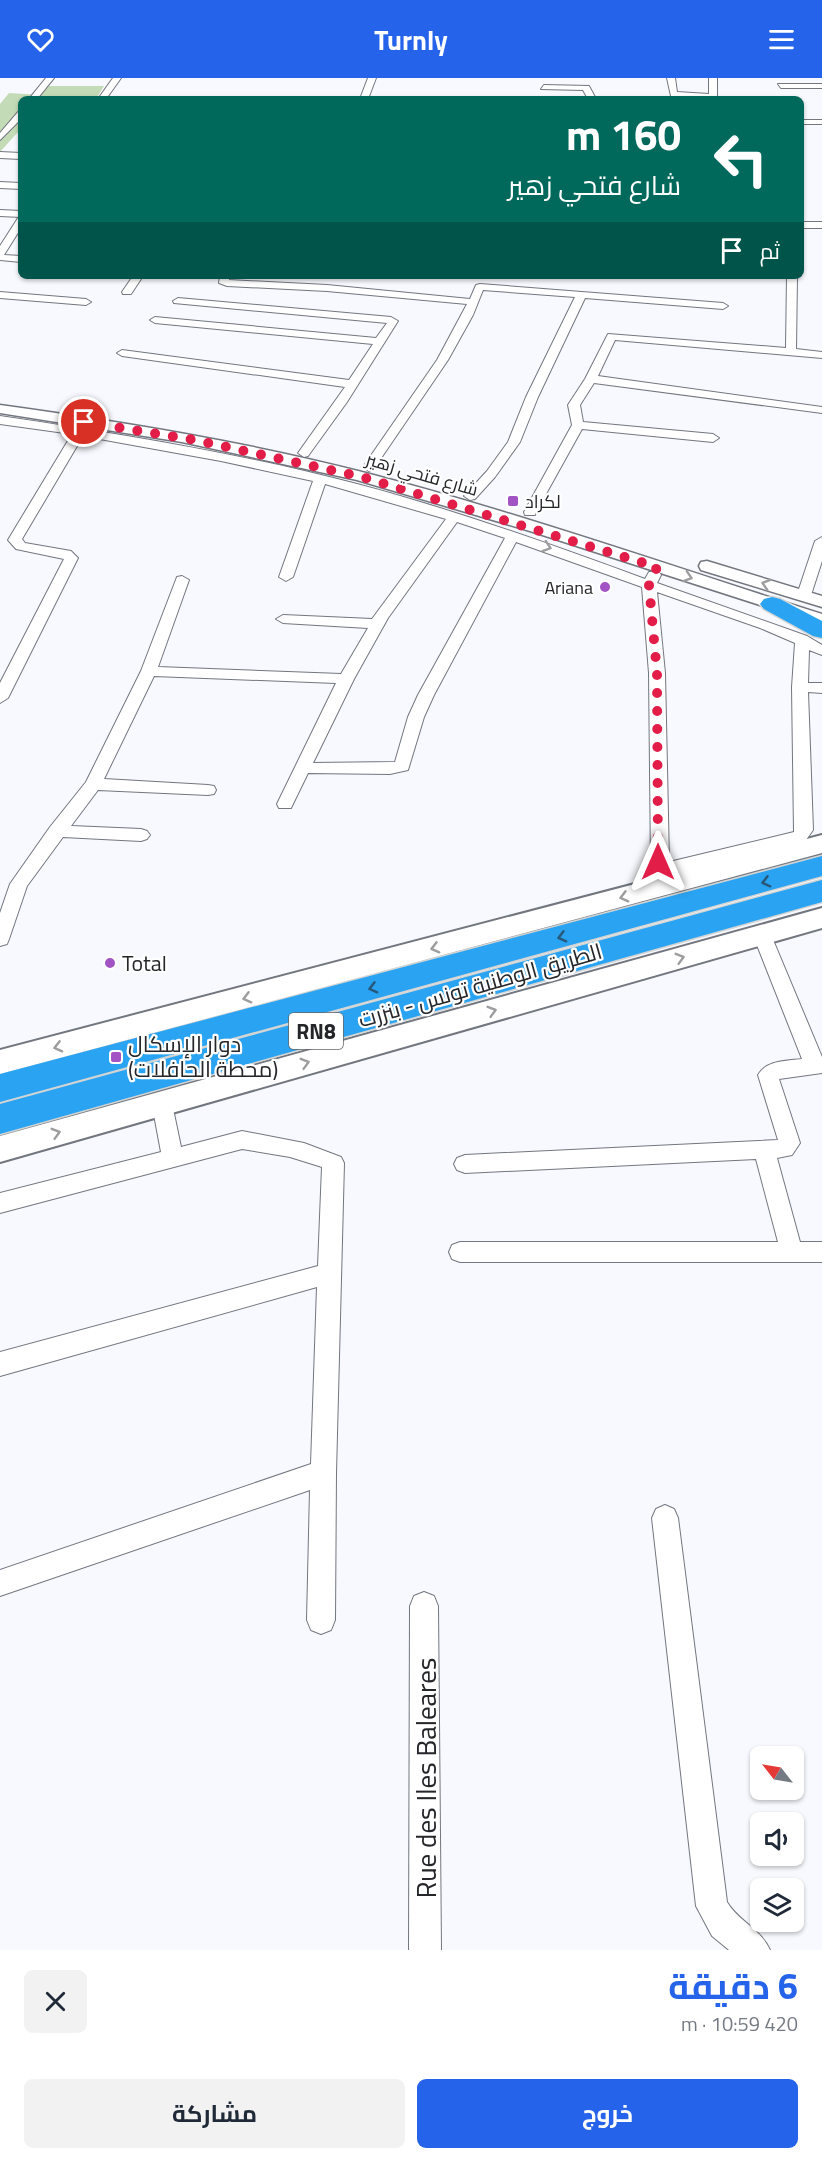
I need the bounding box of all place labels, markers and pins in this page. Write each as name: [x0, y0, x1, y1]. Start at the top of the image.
pin: [58, 396, 109, 447]
place label: لكراد: [525, 488, 561, 515]
marker: لكراد: [506, 494, 520, 508]
place label: Ariana: [544, 574, 593, 601]
marker: Ariana: [598, 580, 612, 594]
place label: Total: [122, 946, 167, 980]
marker: Total: [103, 956, 117, 970]
place label: دوار الإسكال (محطة الحافلات): [128, 1027, 278, 1086]
marker: دوار الإسكال (محطة الحافلات): [109, 1050, 123, 1064]

